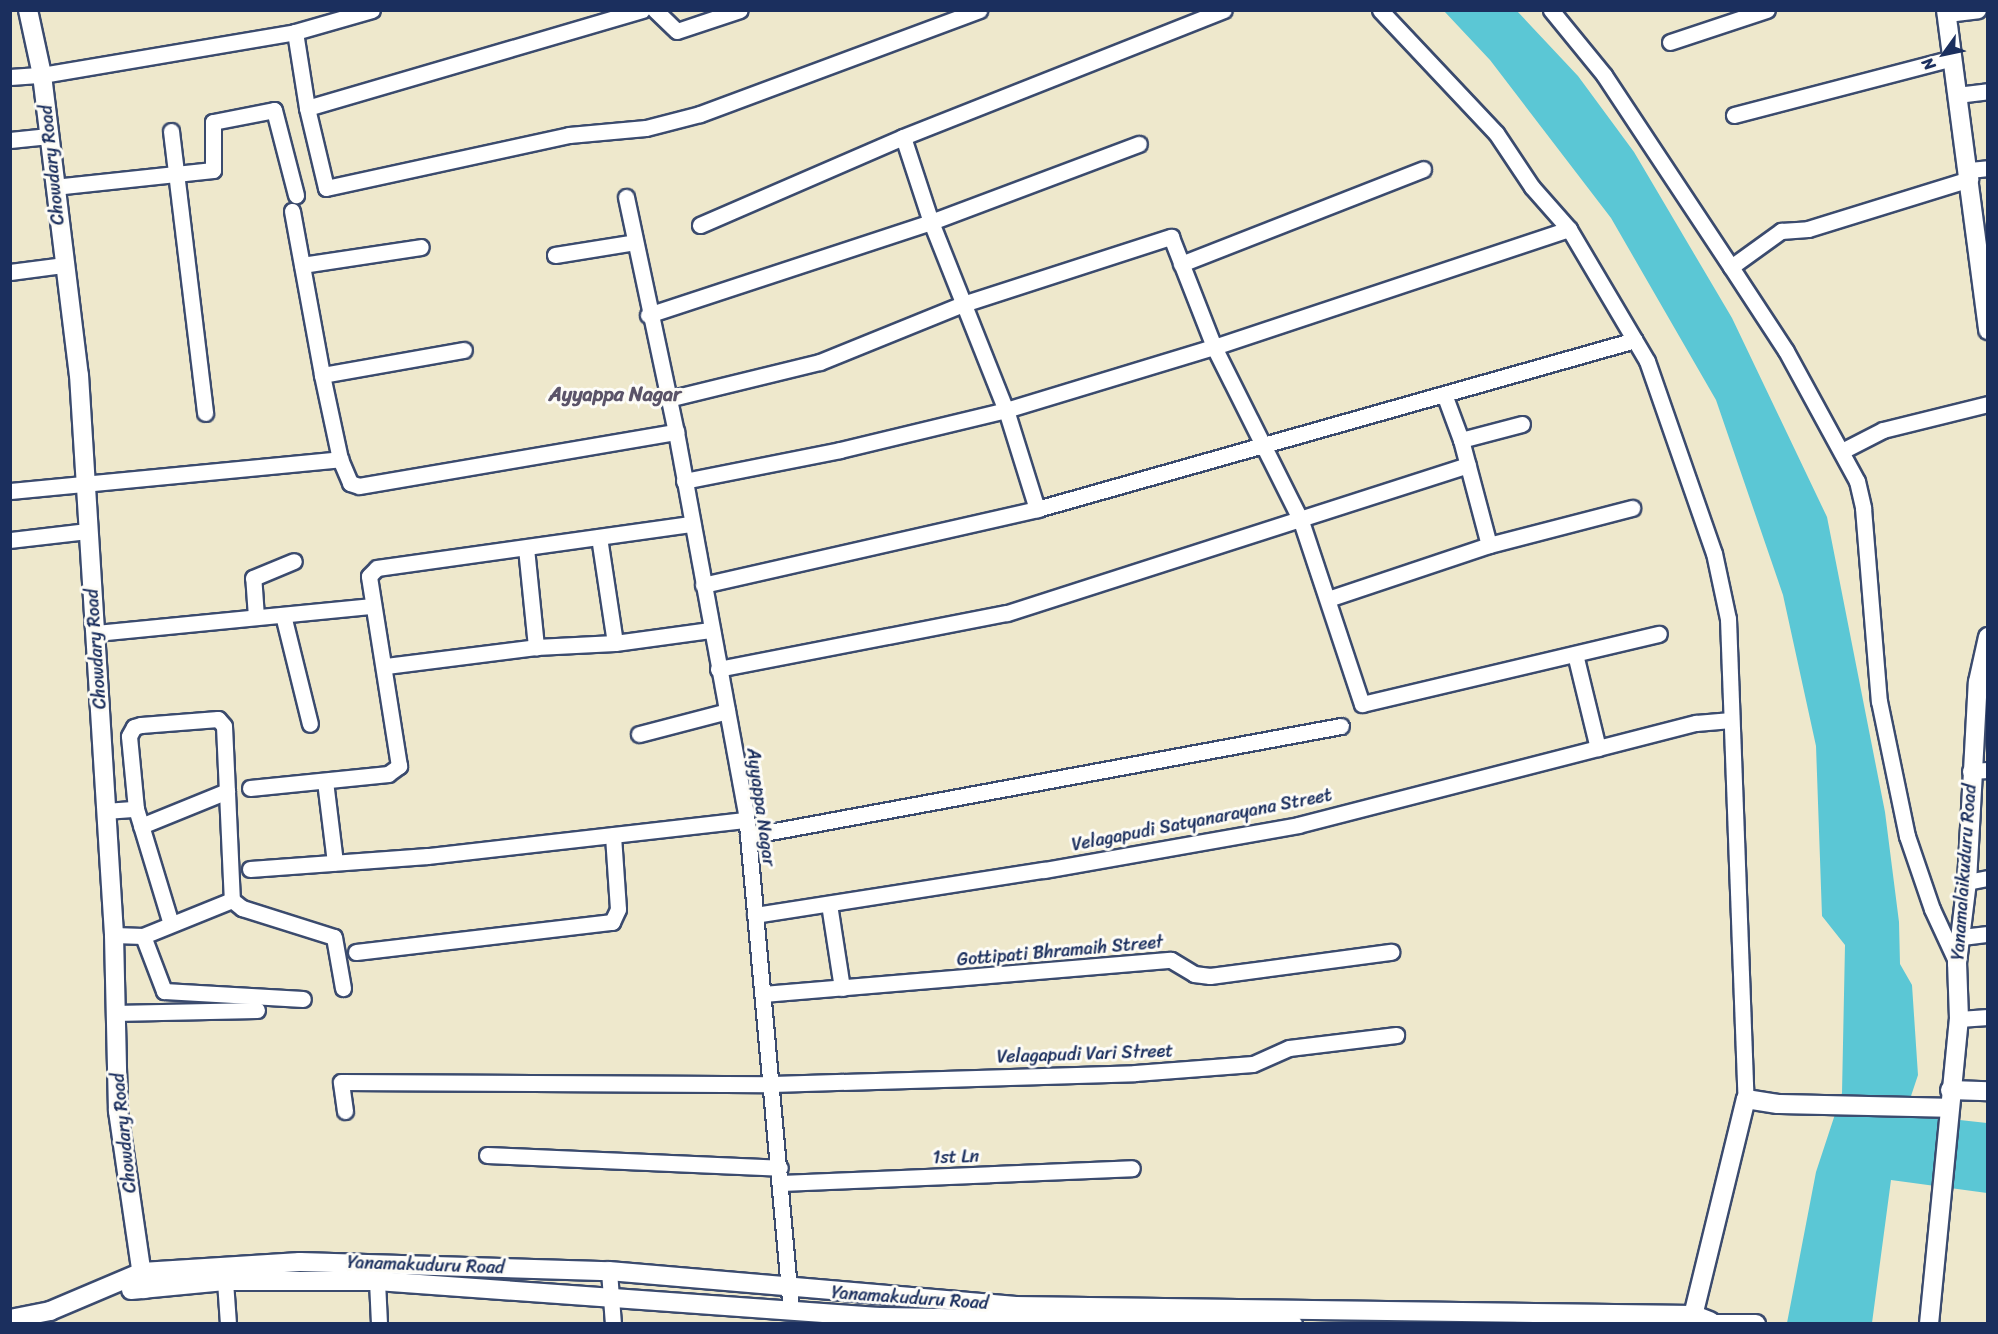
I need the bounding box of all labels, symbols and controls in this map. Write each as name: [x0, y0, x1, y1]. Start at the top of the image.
north arrow: [1914, 24, 1974, 84]
text: N: [1913, 52, 1944, 77]
street label: Chowdary Road: [35, 104, 69, 226]
district label: Ayyappa Nagar: [549, 382, 681, 406]
street label: Chowdary Road: [81, 588, 111, 710]
street label: Ayyappa Nagar: [742, 746, 780, 868]
street label: Yanamalaikuduru Road: [1947, 783, 1981, 961]
street label: Velagapudi Satyanarayana Street: [1070, 784, 1334, 856]
street label: Gottipati Bhramaih Street: [956, 931, 1164, 971]
street label: Velagapudi Vari Street: [996, 1040, 1174, 1068]
street label: Chowdary Road: [107, 1072, 141, 1194]
street label: 1st Ln: [932, 1145, 980, 1169]
street label: Yanamakuduru Road: [347, 1251, 505, 1279]
street label: Yanamakuduru Road: [831, 1282, 989, 1314]

